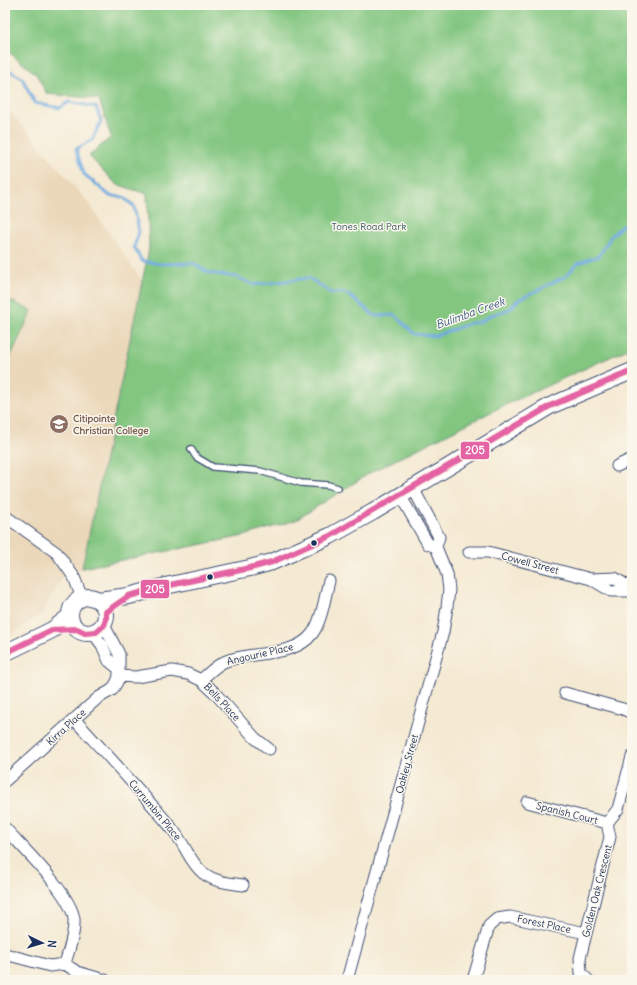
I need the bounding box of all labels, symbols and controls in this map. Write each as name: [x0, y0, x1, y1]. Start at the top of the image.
park label: Tones Road Park: [332, 220, 406, 233]
water label: Bulimba Creek: [434, 294, 508, 332]
place label: Citipointe Christian College: [73, 412, 149, 437]
school or university icon: Citipointe Christian College: [48, 413, 70, 435]
line badge: 205: [460, 441, 490, 460]
text: 205: [465, 443, 485, 457]
unlabelled marker: [309, 538, 319, 548]
street label: Cowell Street: [500, 549, 561, 577]
unlabelled marker: [205, 572, 215, 582]
line badge: 205: [140, 579, 170, 599]
text: 205: [145, 582, 165, 596]
street label: Angourie Place: [226, 640, 294, 668]
street label: Bells Place: [201, 680, 243, 724]
street label: Kirra Place: [44, 706, 88, 748]
street label: Oakley Street: [393, 732, 421, 795]
street label: Currumbin Place: [126, 777, 184, 843]
street label: Spanish Court: [535, 799, 600, 827]
street label: Golden Oak Crescent: [579, 843, 615, 939]
street label: Forest Place: [516, 912, 572, 936]
north arrow: [22, 923, 62, 963]
text: N: [45, 939, 59, 948]

